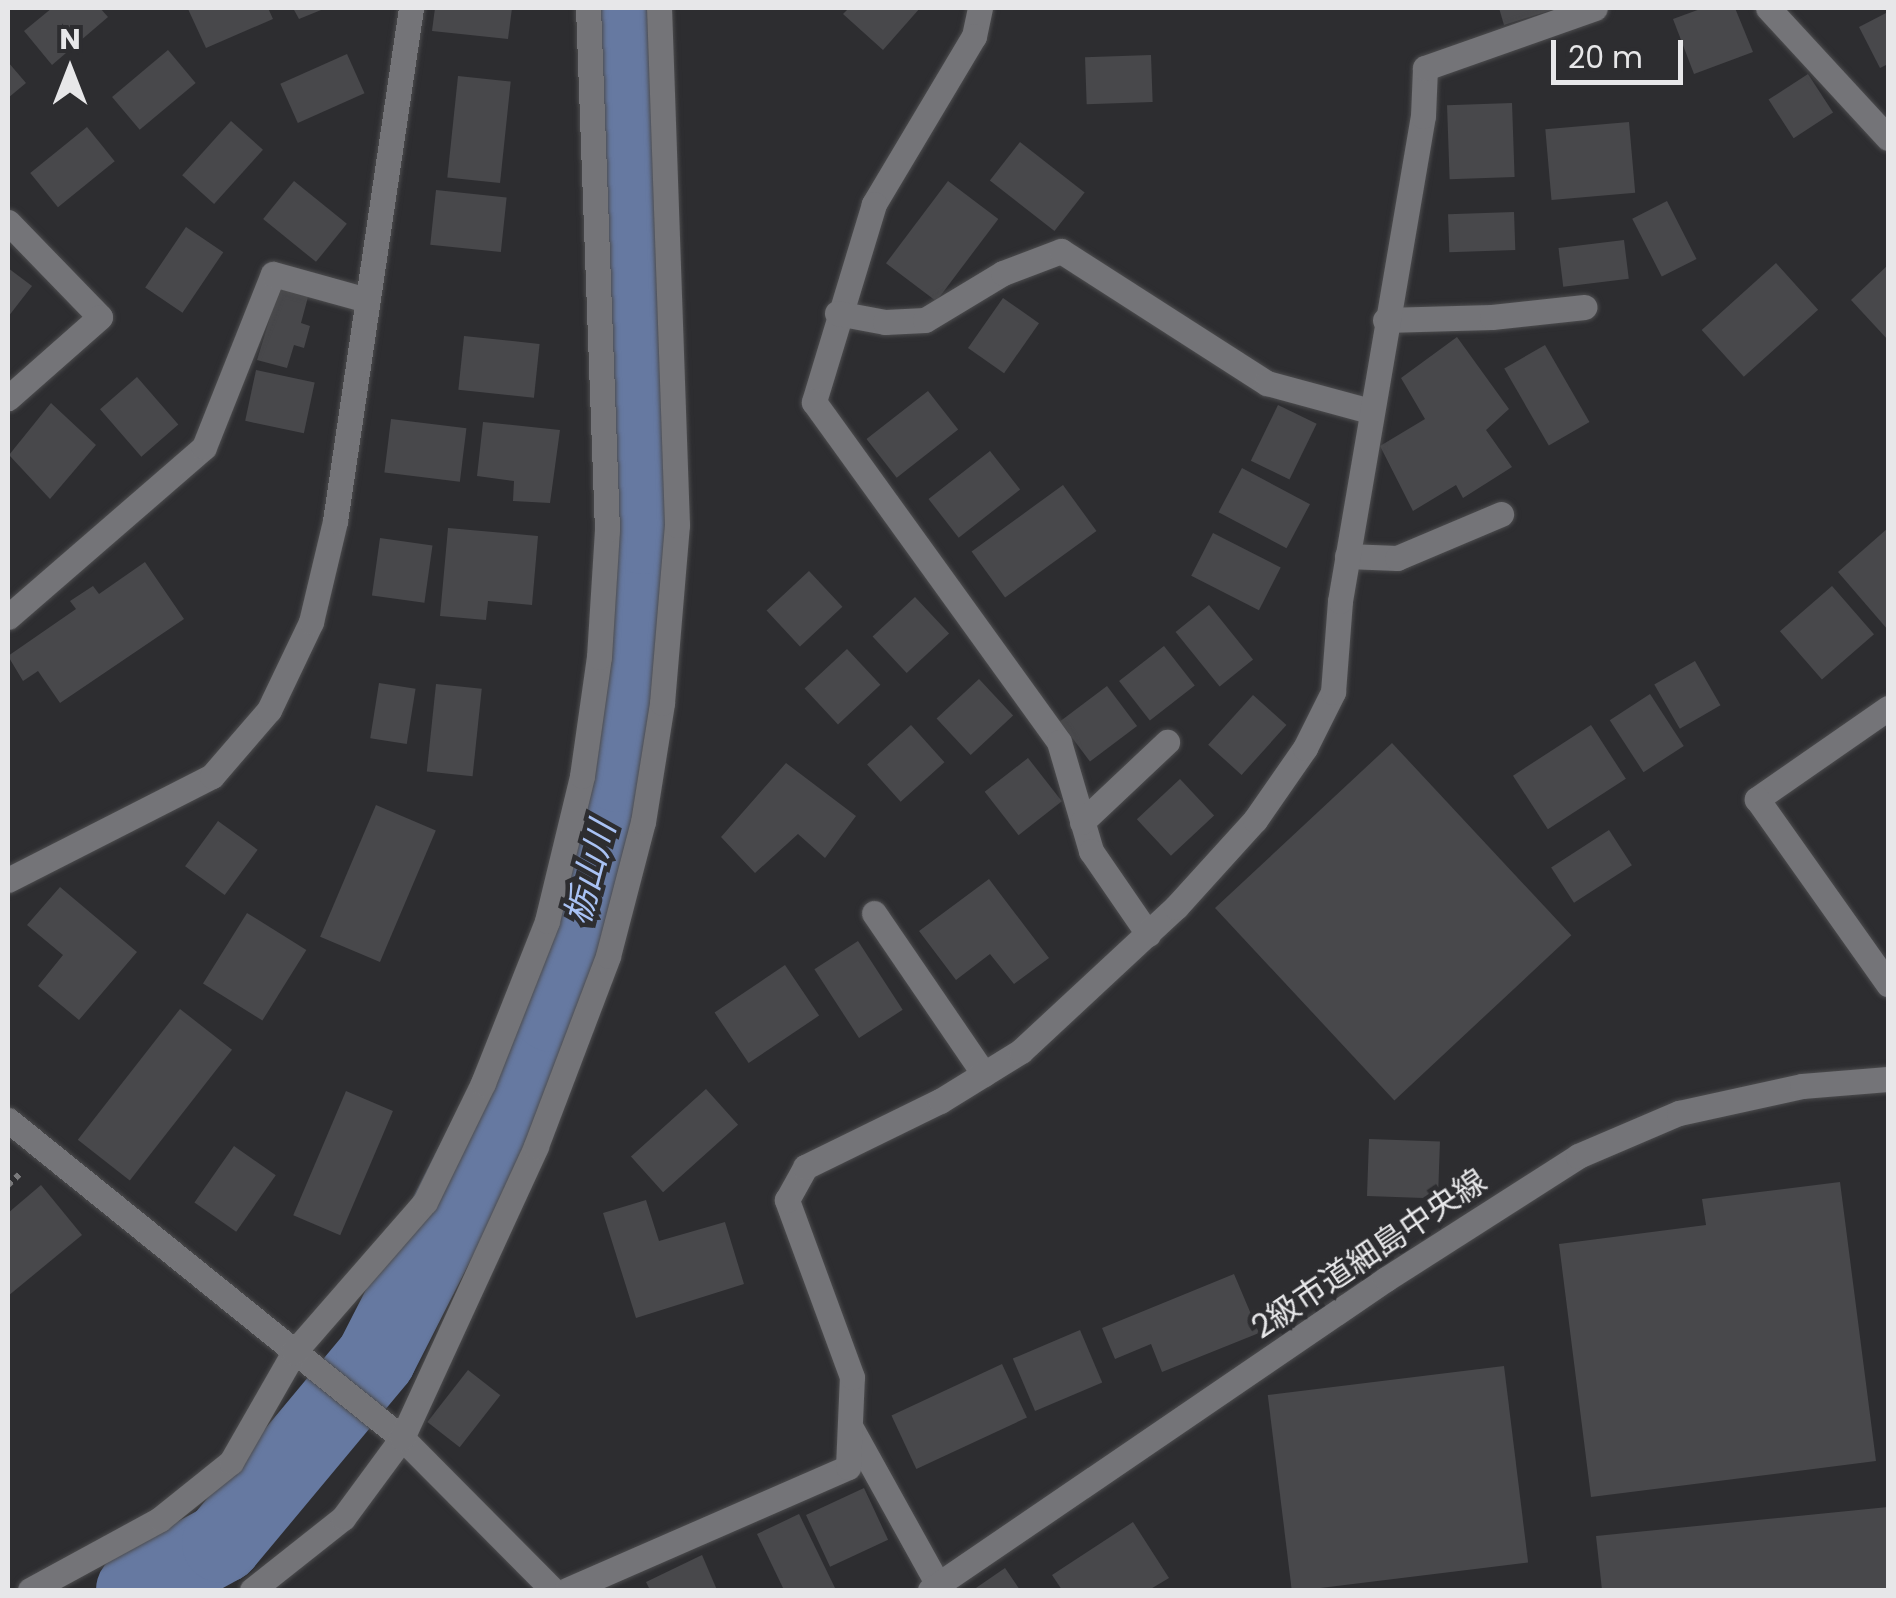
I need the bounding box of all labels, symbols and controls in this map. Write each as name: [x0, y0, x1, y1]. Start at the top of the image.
north arrow: [20, 20, 120, 120]
text: N: [59, 20, 81, 59]
scale bar: [1556, 20, 1688, 82]
text: 20 m: [1568, 36, 1643, 79]
water label: 栃山川: [556, 817, 624, 929]
street label: 2級市道細島中央線: [1245, 1161, 1493, 1347]

